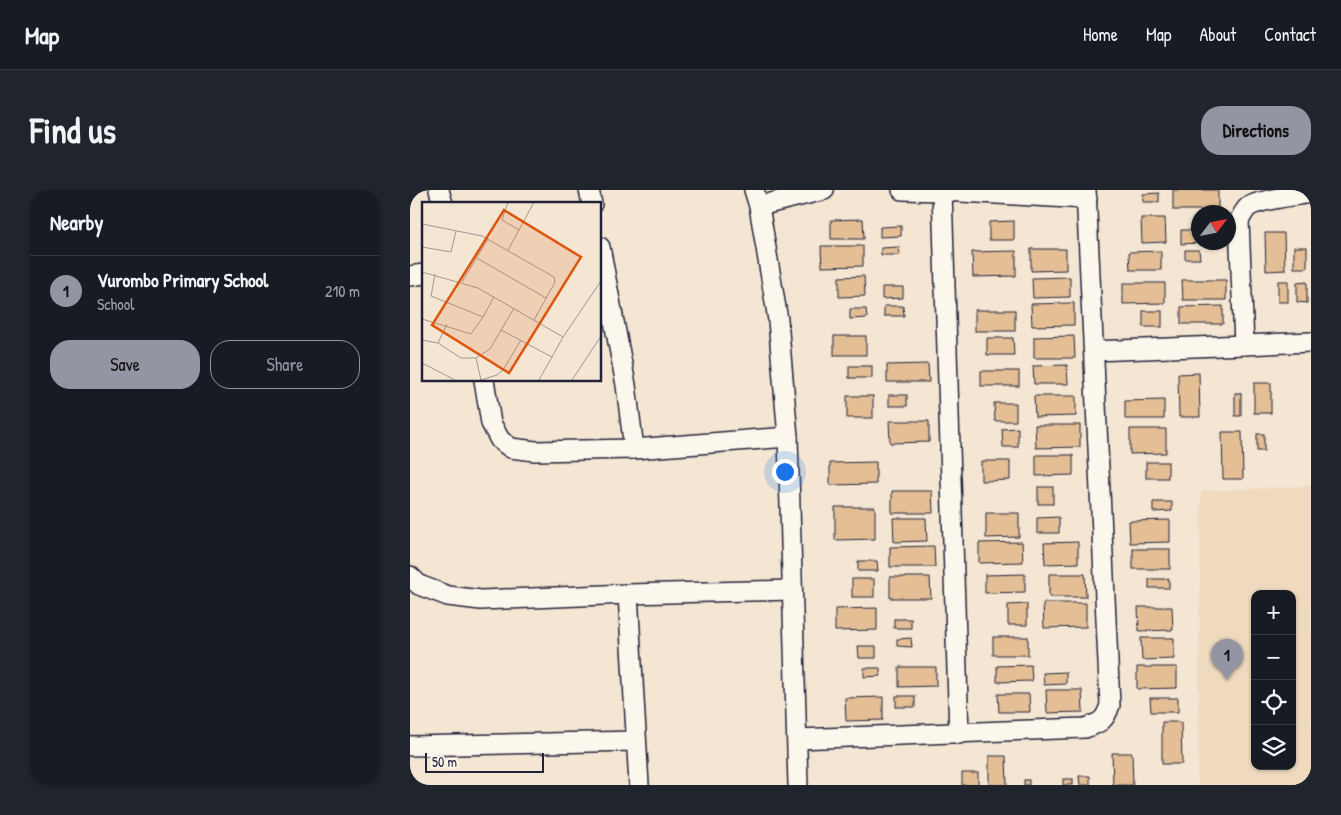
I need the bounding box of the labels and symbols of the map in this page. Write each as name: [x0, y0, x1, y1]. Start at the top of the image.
inset map: [422, 202, 601, 381]
north arrow: [1191, 205, 1236, 250]
your location: [772, 459, 798, 485]
pin: 1: [1211, 639, 1243, 680]
scale bar: [425, 750, 544, 773]

